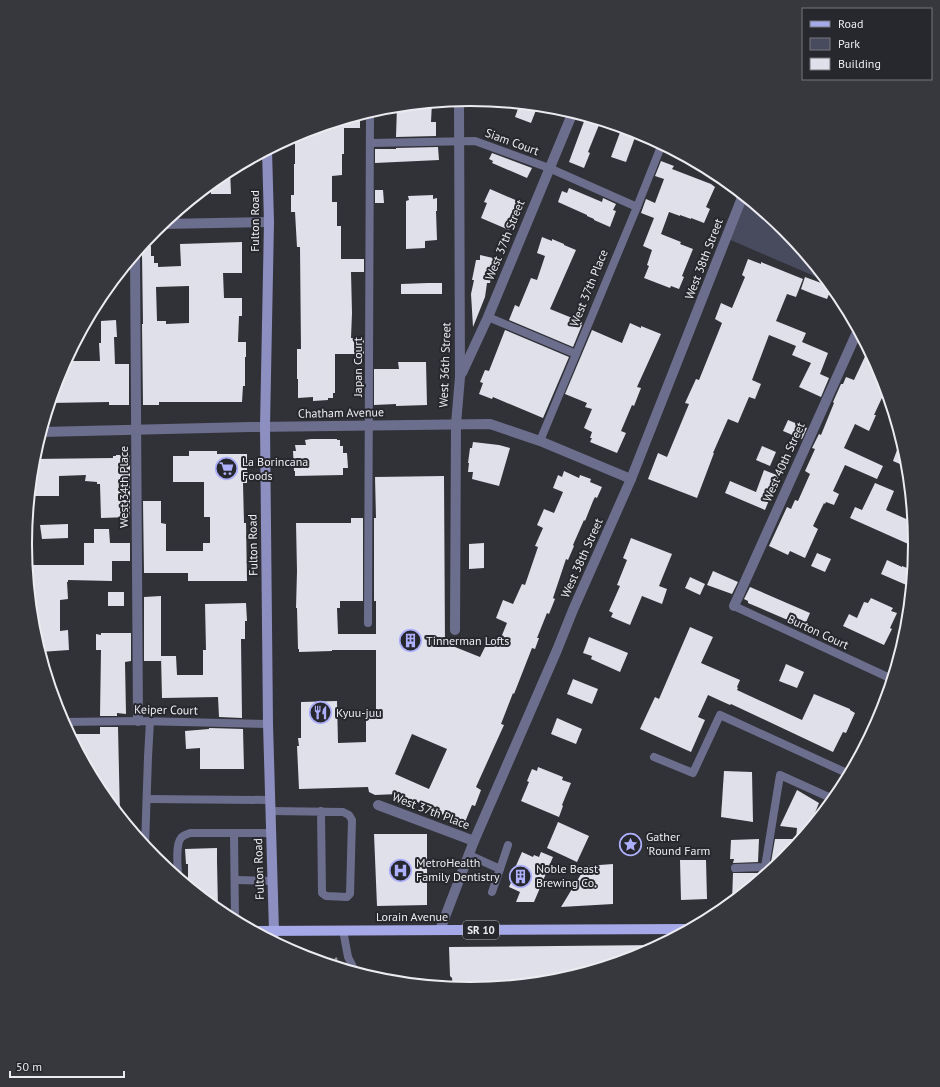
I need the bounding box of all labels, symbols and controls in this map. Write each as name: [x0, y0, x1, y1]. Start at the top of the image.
legend: [802, 8, 932, 80]
text: Road: [838, 16, 863, 31]
text: Park: [838, 36, 860, 51]
text: Building: [838, 56, 881, 71]
street label: Siam Court: [483, 125, 541, 158]
street label: Fulton Road: [247, 190, 262, 252]
street label: West 37th Street: [482, 198, 527, 282]
street label: West 38th Street: [681, 216, 726, 301]
street label: West 37th Place: [566, 247, 611, 329]
street label: West 36th Street: [436, 322, 453, 408]
street label: Japan Court: [350, 337, 365, 398]
street label: Chatham Avenue: [298, 404, 384, 421]
street label: West 40th Street: [759, 420, 808, 504]
street label: West 34th Place: [116, 446, 131, 528]
place label: La Borincana Foods: [242, 454, 308, 483]
supermarket icon: La Borincana Foods: [213, 456, 239, 482]
street label: Fulton Road: [244, 514, 261, 576]
street label: West 38th Street: [557, 516, 606, 600]
street label: Burton Court: [785, 611, 851, 652]
building icon: Tinnerman Lofts: [397, 628, 423, 654]
place label: Tinnerman Lofts: [426, 633, 509, 648]
restaurant icon: Kyuu-juu: [307, 700, 333, 726]
street label: Keiper Court: [134, 701, 198, 718]
place label: Kyuu-juu: [336, 705, 382, 720]
street label: West 37th Place: [390, 789, 472, 832]
place label: Gather 'Round Farm: [646, 829, 710, 858]
place icon: Gather 'Round Farm: [618, 831, 644, 857]
street label: Fulton Road: [250, 838, 267, 900]
place label: MetroHealth Family Dentistry: [416, 855, 500, 884]
hospital icon: MetroHealth Family Dentistry: [388, 857, 414, 883]
place label: Noble Beast Brewing Co.: [536, 861, 598, 890]
building icon: Noble Beast Brewing Co.: [508, 863, 534, 889]
street label: Lorain Avenue: [376, 909, 448, 924]
road number: SR 10: [463, 921, 499, 939]
scale bar: [10, 1053, 124, 1079]
text: 50 m: [16, 1059, 42, 1074]

